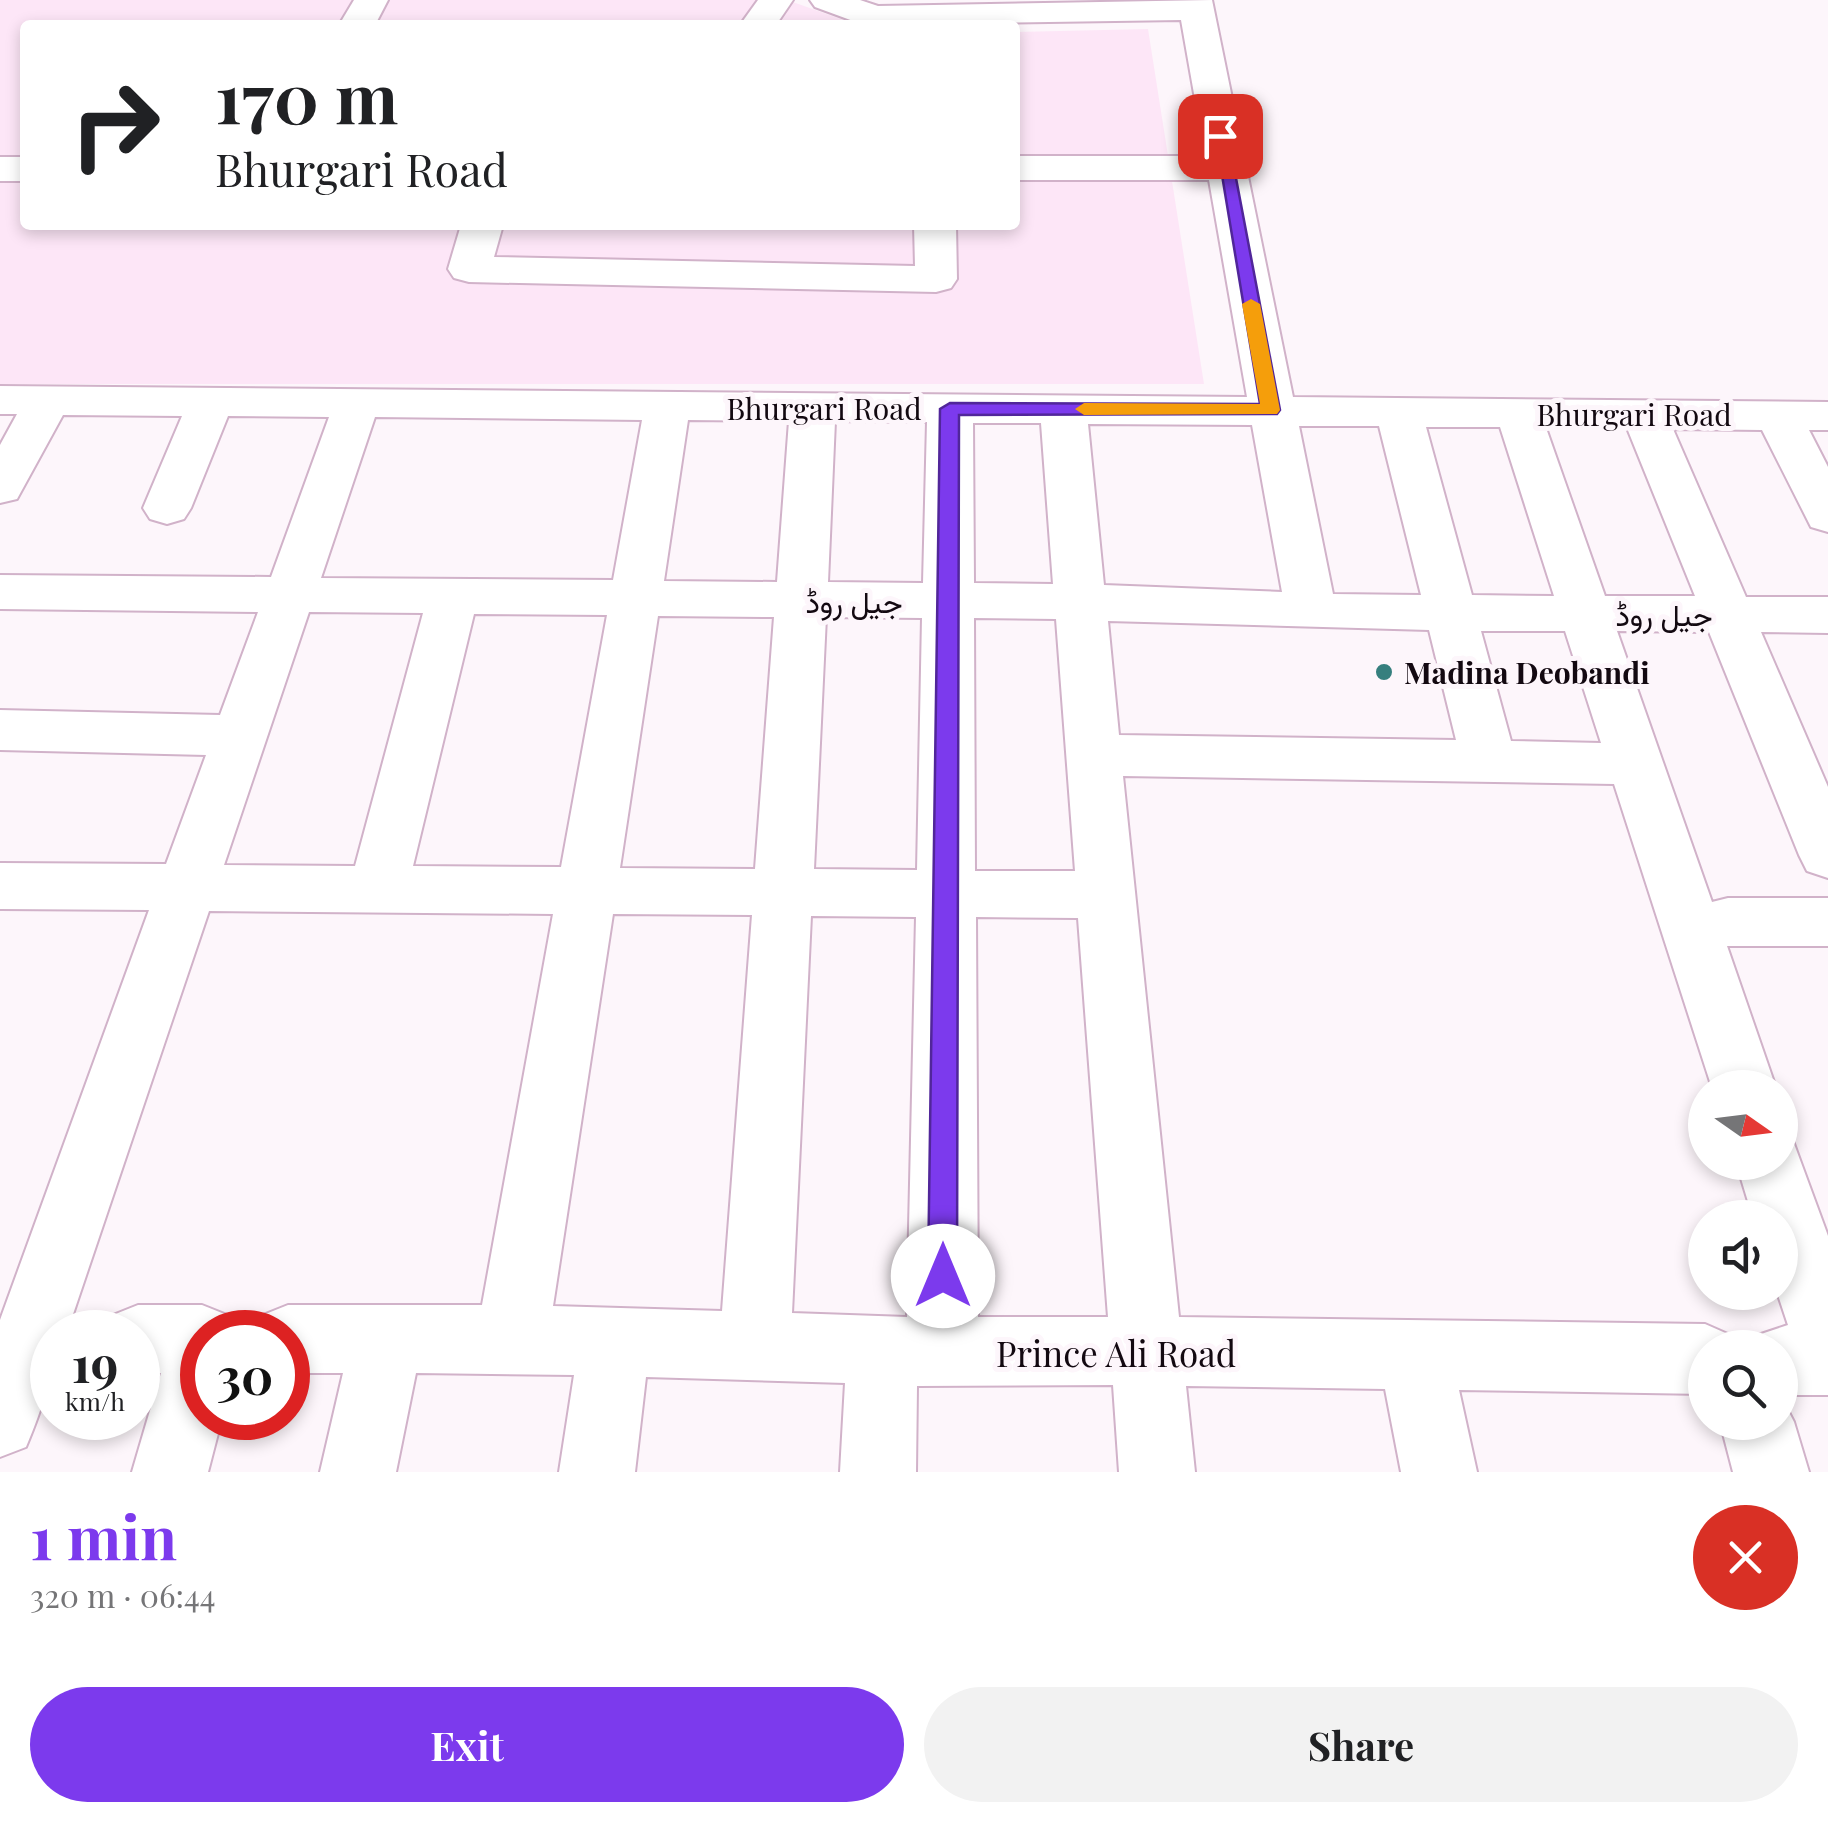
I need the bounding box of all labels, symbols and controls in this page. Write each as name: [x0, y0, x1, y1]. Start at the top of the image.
text: 170 m: [215, 48, 398, 142]
icon: right: [50, 60, 180, 190]
pin: [1178, 94, 1263, 179]
icon: arrive: [1193, 109, 1248, 164]
text: Bhurgari Road: [215, 138, 508, 198]
street label: Bhurgari Road: [726, 388, 922, 428]
street label: Bhurgari Road: [1536, 394, 1732, 434]
street label: جیل روڈ: [805, 581, 903, 621]
street label: جیل روڈ: [1615, 594, 1713, 634]
place label: Madina Deobandi: [1404, 652, 1650, 692]
marker: Madina Deobandi: [1373, 661, 1395, 683]
north arrow: [1688, 1070, 1798, 1180]
map controls: [1688, 1070, 1798, 1440]
button: sound: [1688, 1200, 1798, 1310]
position arrow: [891, 1224, 995, 1328]
speed limit sign: 30: [180, 1310, 310, 1440]
text: 19: [72, 1329, 118, 1396]
street label: Prince Ali Road: [996, 1329, 1236, 1376]
button: search: [1688, 1330, 1798, 1440]
text: km/h: [65, 1384, 125, 1417]
text: 1 min: [30, 1495, 177, 1575]
button: close: [1693, 1505, 1798, 1610]
text: 320 m · 06:44: [30, 1573, 216, 1616]
button: Exit: [30, 1687, 904, 1802]
button: Share: [924, 1687, 1798, 1802]

